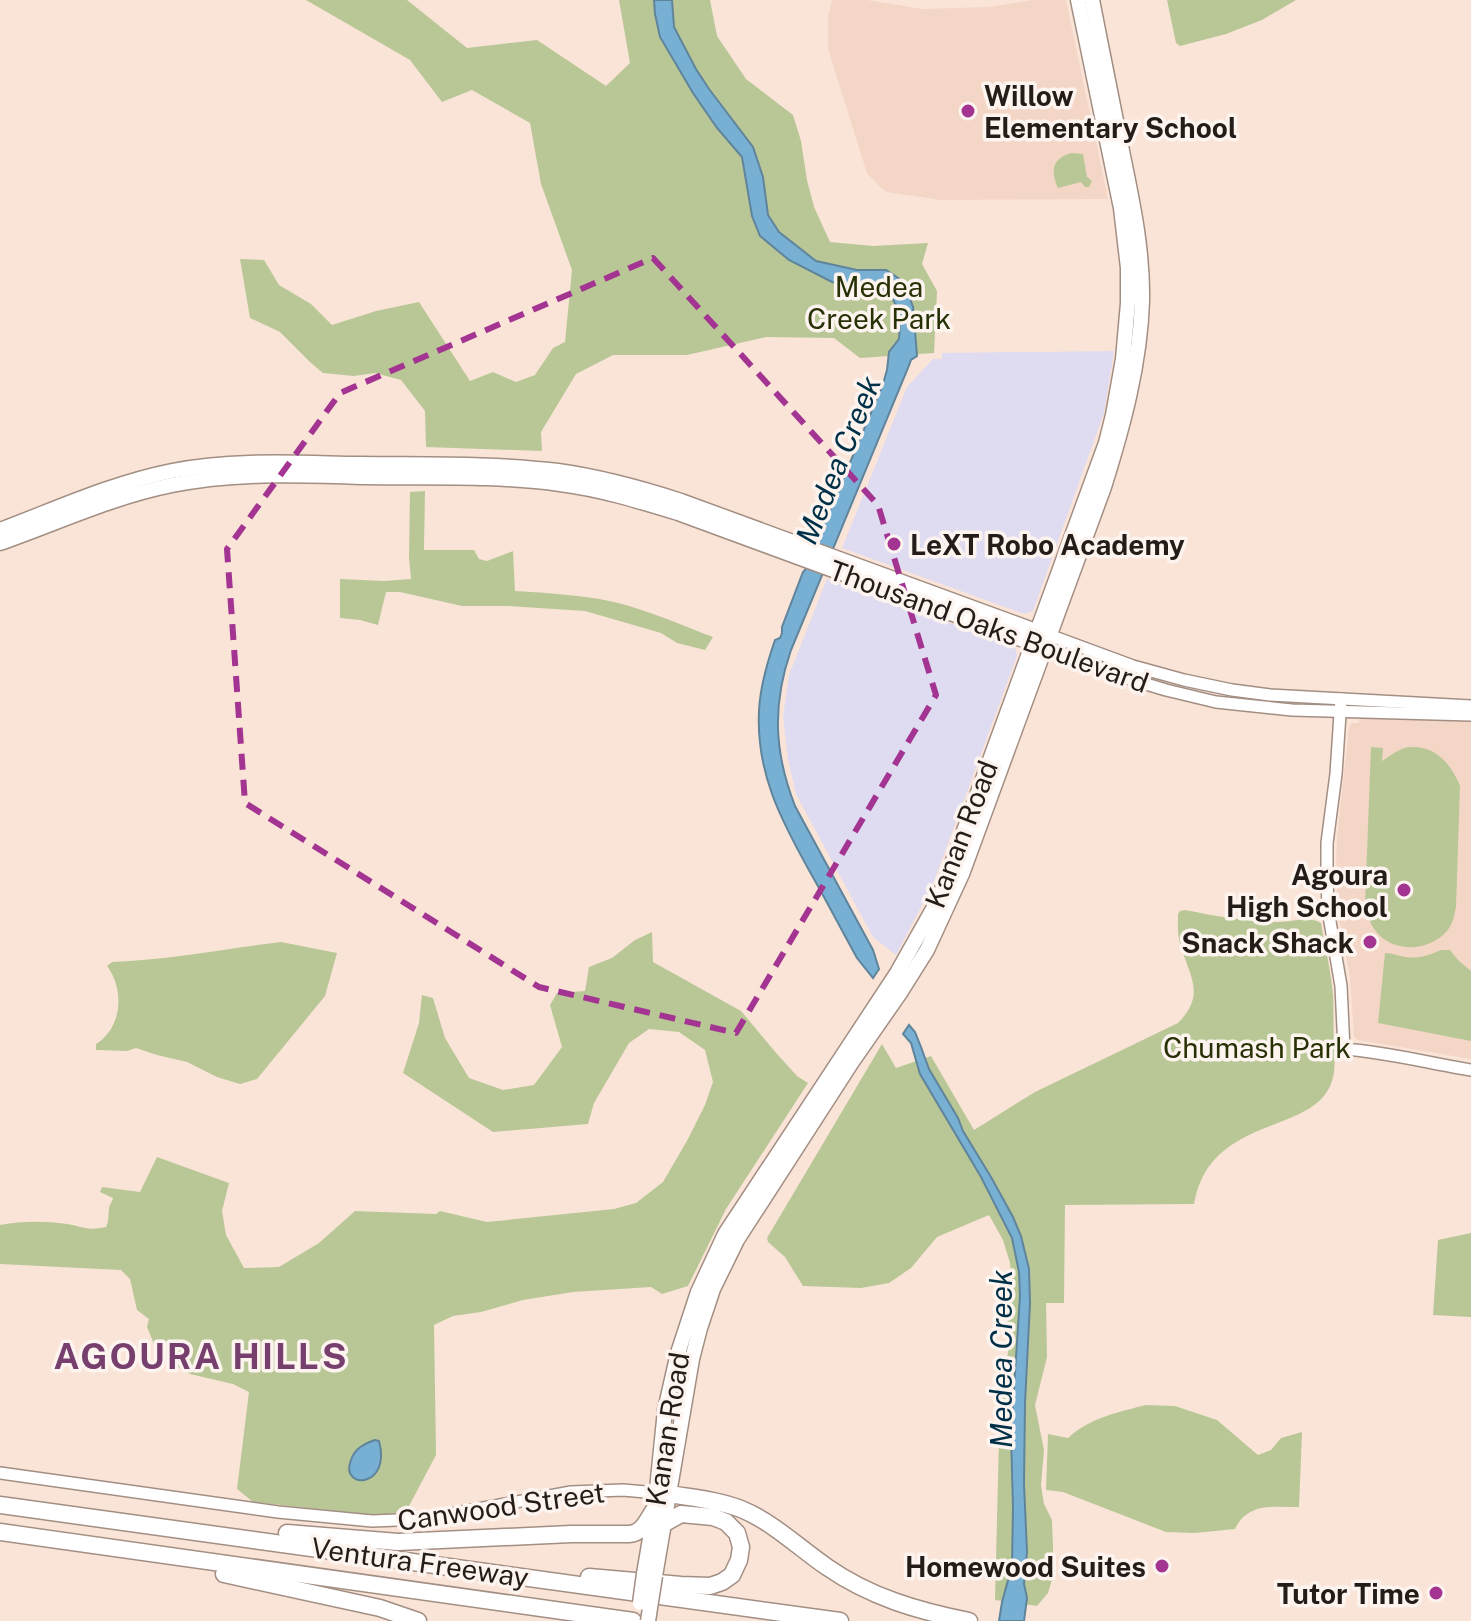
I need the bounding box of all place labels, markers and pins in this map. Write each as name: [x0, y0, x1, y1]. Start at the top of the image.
place label: Willow Elementary School: [984, 79, 1237, 144]
marker: Willow Elementary School: [959, 102, 977, 120]
place label: LeXT Robo Academy: [910, 528, 1185, 561]
marker: LeXT Robo Academy: [885, 535, 903, 553]
place label: Agoura High School: [1226, 858, 1388, 923]
marker: Agoura High School: [1395, 881, 1413, 899]
place label: Snack Shack: [1181, 926, 1354, 959]
marker: Snack Shack: [1361, 933, 1379, 951]
place label: Homewood Suites: [905, 1550, 1146, 1583]
marker: Homewood Suites: [1153, 1557, 1171, 1575]
place label: Tutor Time: [1277, 1577, 1420, 1610]
marker: Tutor Time: [1427, 1584, 1445, 1602]

